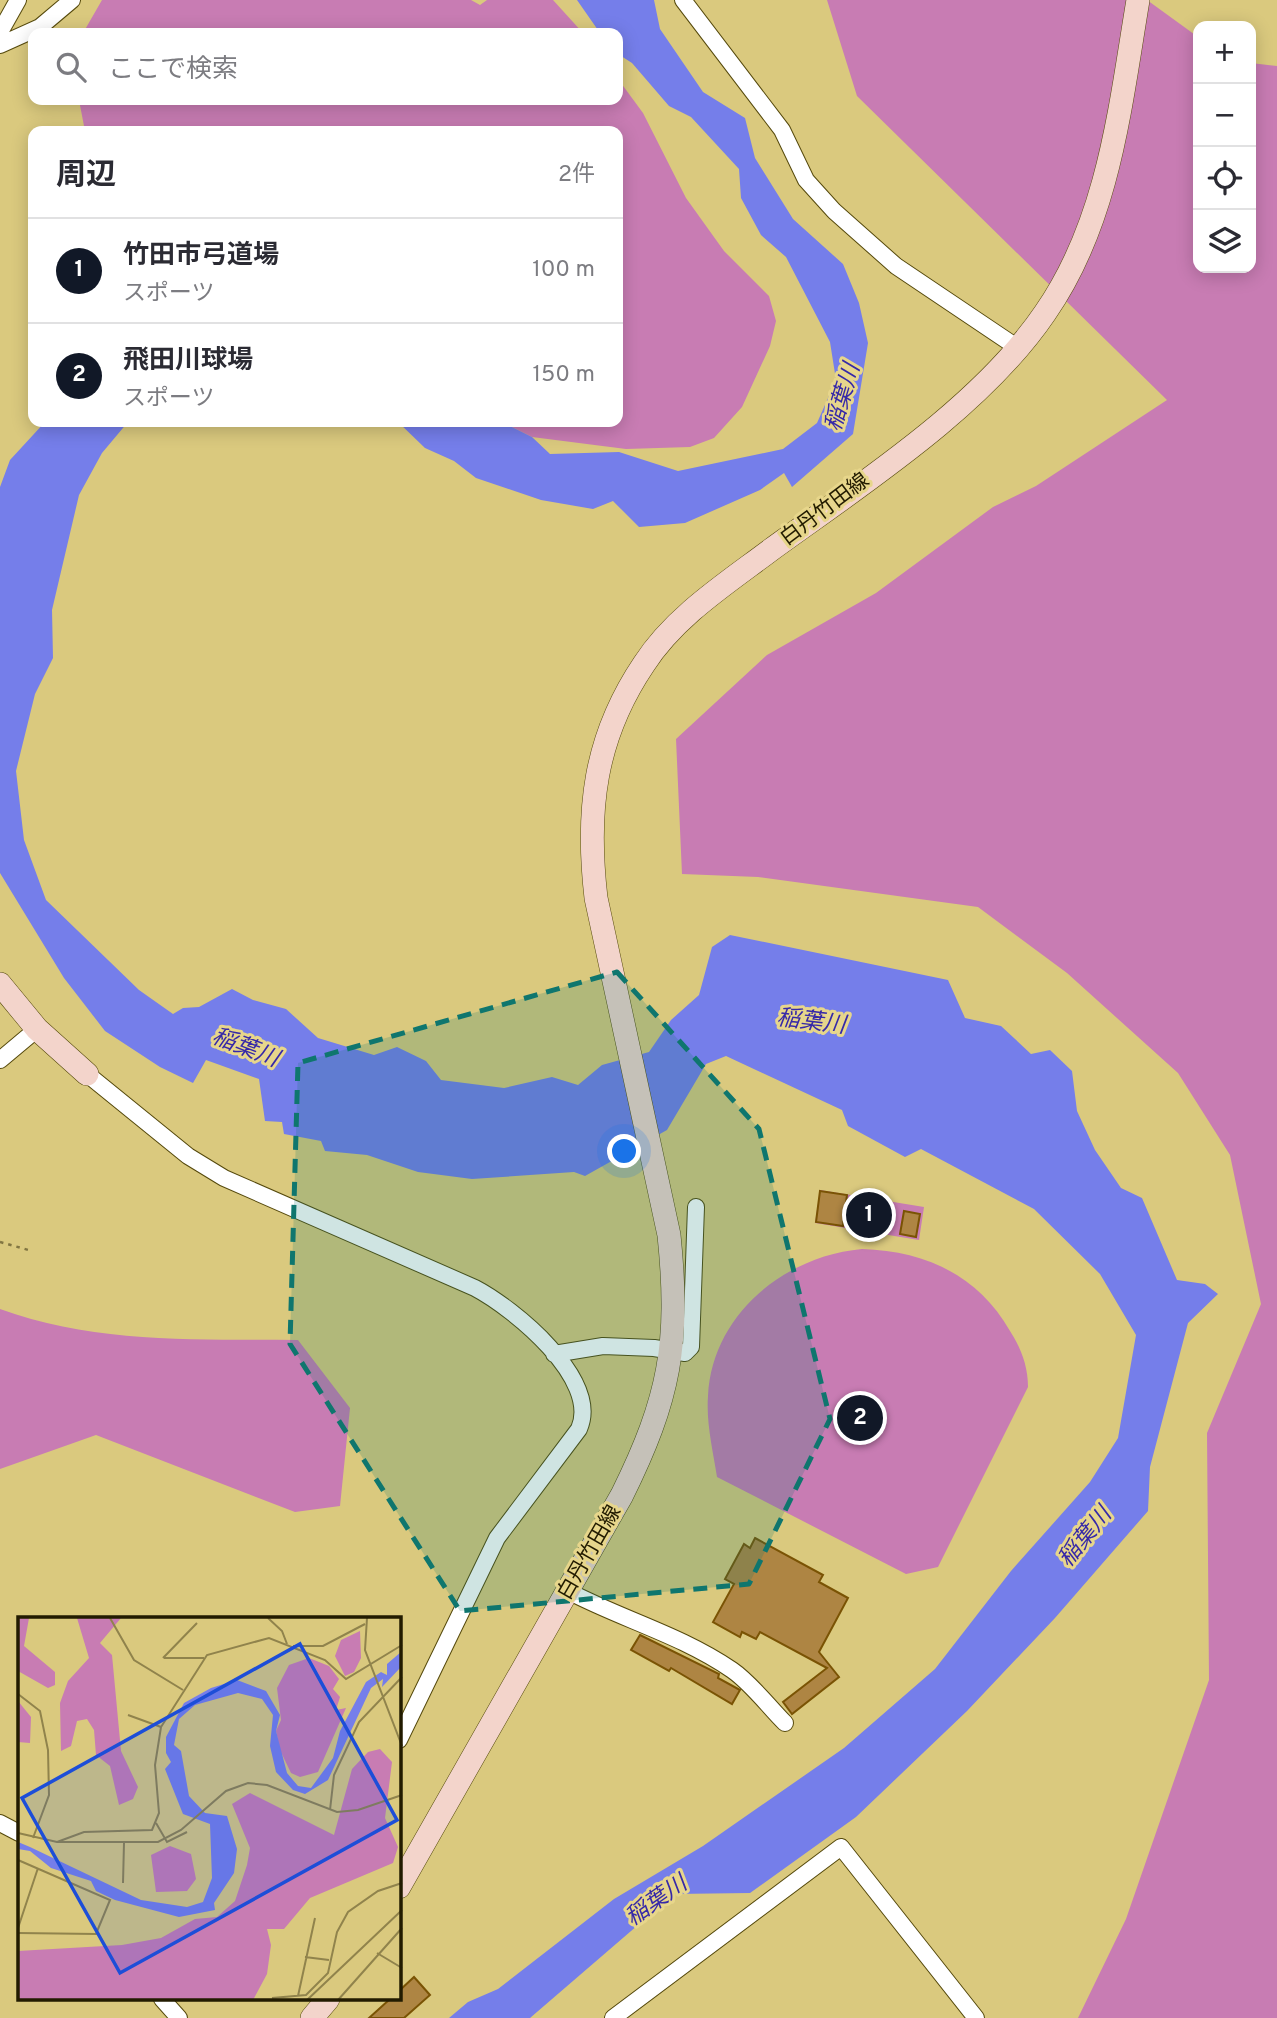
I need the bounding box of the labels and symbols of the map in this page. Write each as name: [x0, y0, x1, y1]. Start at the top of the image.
water label: 稲葉川: [820, 358, 869, 435]
street label: 白丹竹田線: [775, 468, 875, 552]
water label: 稲葉川: [775, 1004, 850, 1042]
water label: 稲葉川: [208, 1023, 285, 1076]
your location: [607, 1134, 641, 1168]
pin: 1: [846, 1189, 892, 1241]
pin: 2: [837, 1392, 883, 1444]
water label: 稲葉川: [1053, 1500, 1121, 1574]
street label: 白丹竹田線: [552, 1501, 628, 1605]
inset map: [18, 1617, 401, 2000]
water label: 稲葉川: [620, 1869, 696, 1934]

